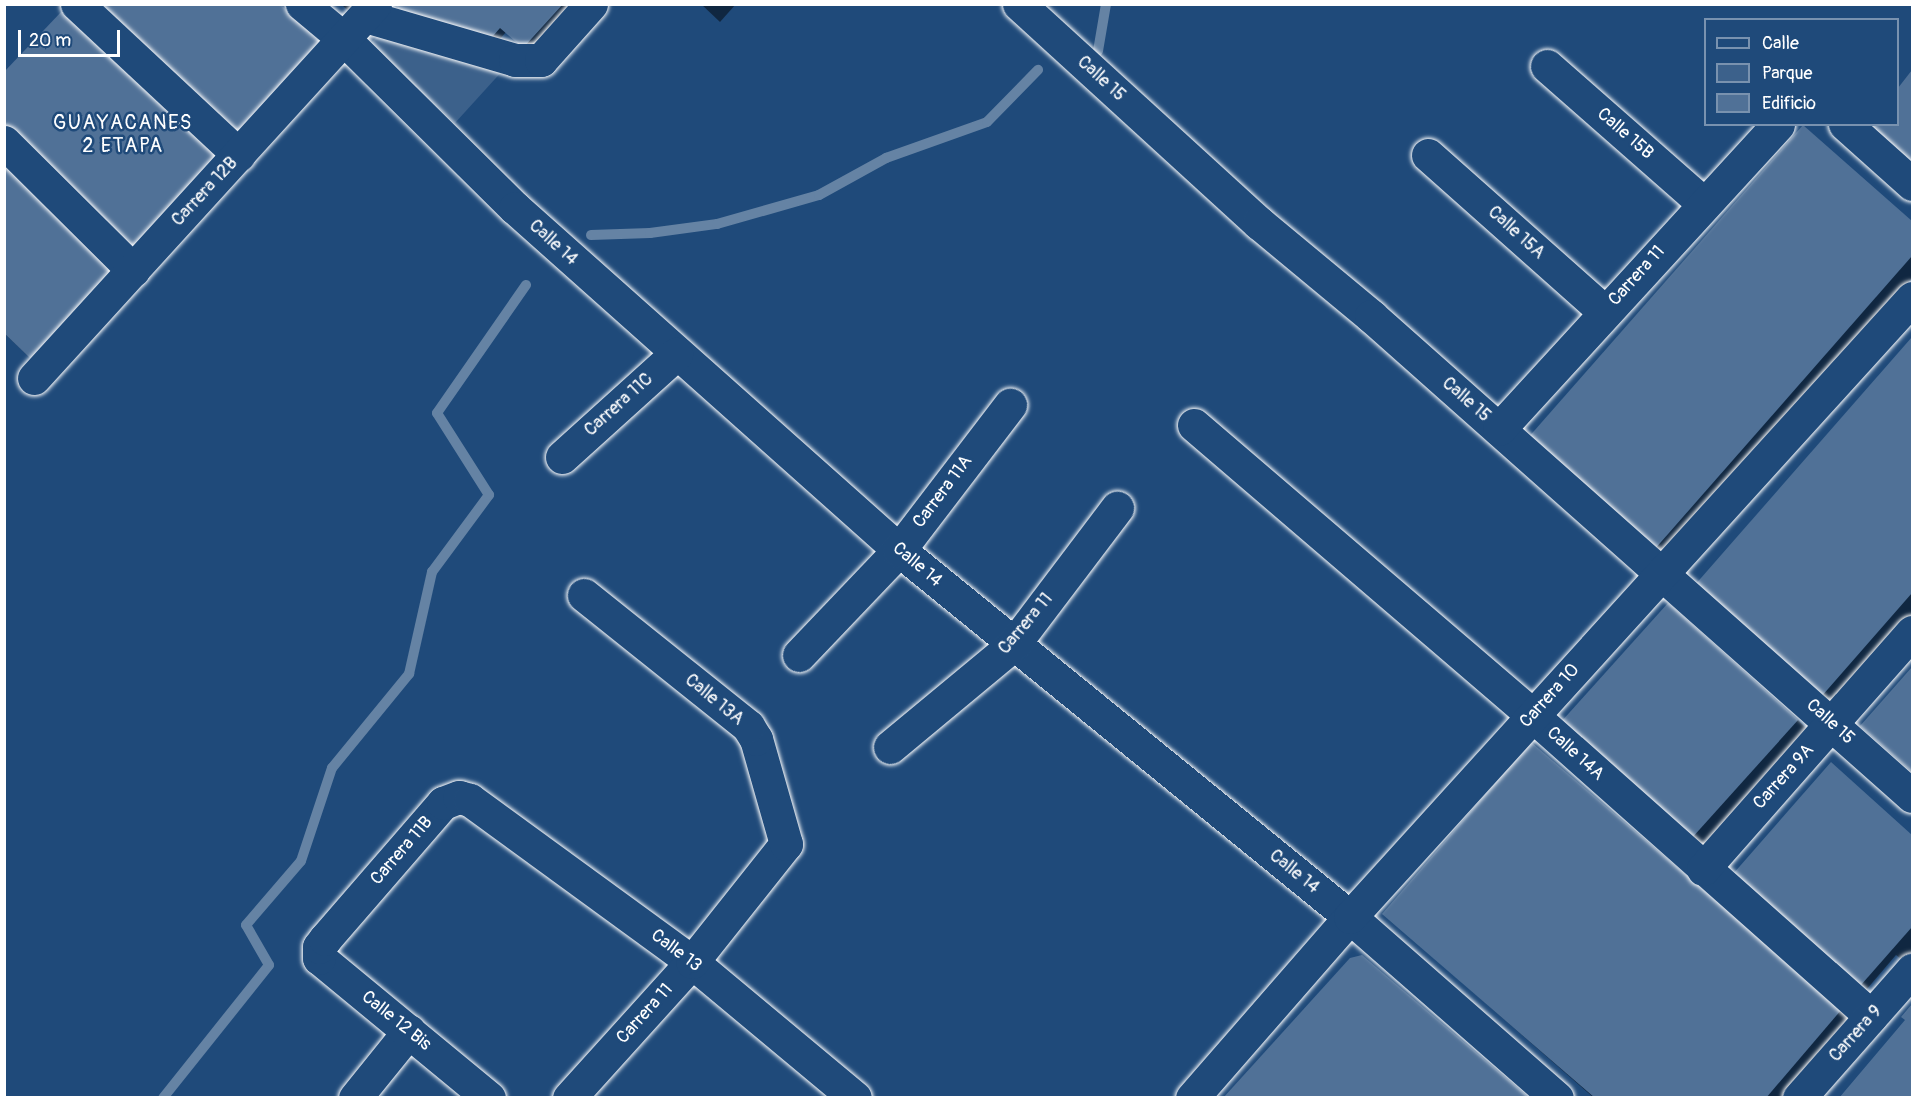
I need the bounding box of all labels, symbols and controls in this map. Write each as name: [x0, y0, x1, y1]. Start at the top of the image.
scale bar: [21, 18, 123, 56]
legend: [1704, 18, 1899, 126]
text: 20 m: [29, 29, 71, 52]
text: Calle: [1762, 32, 1799, 55]
street label: Calle 15: [1072, 52, 1130, 106]
text: Parque: [1762, 62, 1812, 85]
text: Edificio: [1762, 92, 1816, 115]
street label: Calle 15B: [1592, 104, 1658, 164]
district label: GUAYACANES 2 ETAPA: [53, 111, 193, 158]
street label: Carrera 12B: [167, 153, 243, 231]
street label: Calle 15A: [1483, 202, 1549, 264]
street label: Calle 14: [524, 215, 582, 271]
street label: Carrera 11: [1604, 241, 1670, 311]
street label: Carrera 11C: [580, 369, 658, 441]
street label: Calle 15: [1437, 373, 1495, 427]
street label: Carrera 11A: [909, 451, 977, 533]
street label: Calle 14: [888, 538, 946, 592]
street label: Carrera 11: [994, 589, 1058, 659]
street label: Carrera 10: [1516, 659, 1584, 733]
street label: Calle 13A: [680, 670, 748, 730]
street label: Calle 15: [1801, 695, 1859, 749]
street label: Calle 14A: [1542, 723, 1608, 785]
street label: Carrera 9A: [1749, 740, 1819, 814]
street label: Carrera 11B: [366, 812, 438, 890]
street label: Calle 14: [1265, 845, 1323, 899]
street label: Calle 13: [646, 925, 706, 977]
street label: Carrera 11: [612, 979, 678, 1049]
street label: Calle 12 Bis: [357, 986, 435, 1056]
street label: Carrera 9: [1825, 1001, 1887, 1067]

